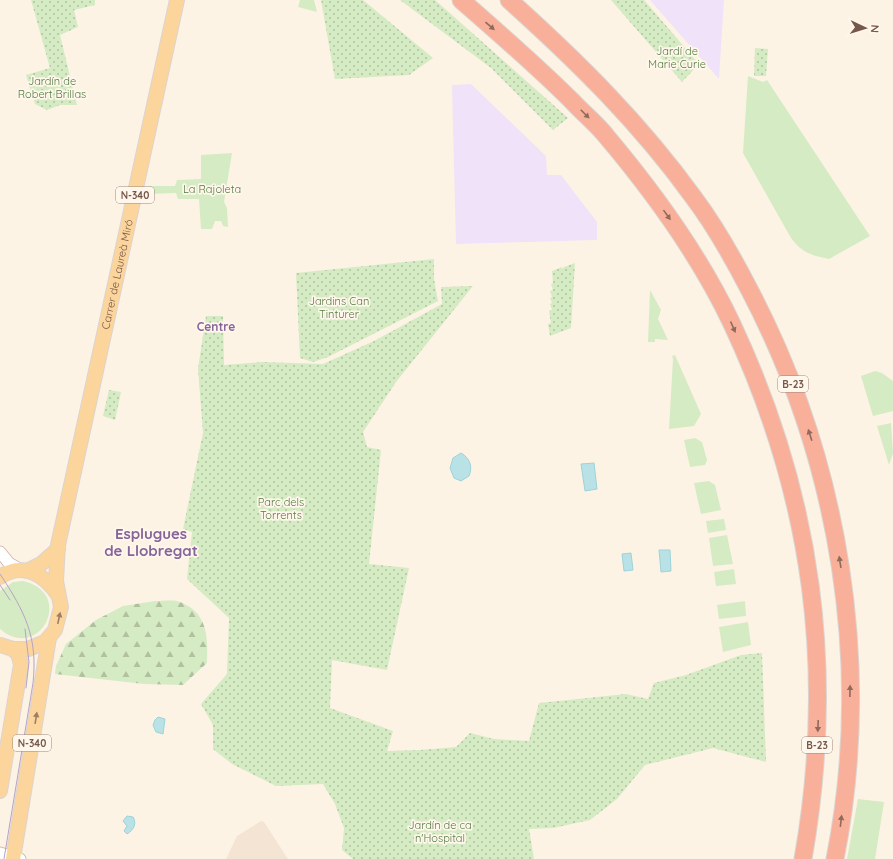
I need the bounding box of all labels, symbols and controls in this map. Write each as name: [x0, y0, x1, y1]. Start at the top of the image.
north arrow: [845, 8, 885, 48]
one-way arrow: [485, 21, 495, 30]
text: N: [868, 24, 882, 33]
park label: Jardí de Marie Curie: [648, 44, 706, 71]
park label: Jardín de Robert Brillas: [18, 74, 86, 101]
one-way arrow: [580, 109, 590, 119]
park label: La Rajoleta: [183, 182, 241, 196]
road number: N-340: [116, 187, 154, 203]
one-way arrow: [663, 209, 671, 220]
street label: Carrer de Laureà Miró: [98, 217, 136, 331]
park label: Jardins Can Tinturer: [309, 294, 369, 321]
district label: Centre: [197, 319, 235, 334]
one-way arrow: [730, 321, 736, 332]
road number: B-23: [778, 376, 808, 392]
one-way arrow: [807, 429, 813, 441]
park label: Parc dels Torrents: [258, 495, 304, 522]
district label: Esplugues de Llobregat: [104, 524, 198, 560]
one-way arrow: [836, 555, 842, 568]
one-way arrow: [57, 611, 63, 624]
one-way arrow: [847, 684, 853, 697]
one-way arrow: [33, 712, 39, 724]
one-way arrow: [815, 720, 821, 733]
road number: N-340: [13, 735, 51, 751]
road number: B-23: [802, 737, 832, 753]
one-way arrow: [838, 815, 845, 827]
park label: Jardín de ca n'Hospital: [408, 818, 472, 845]

